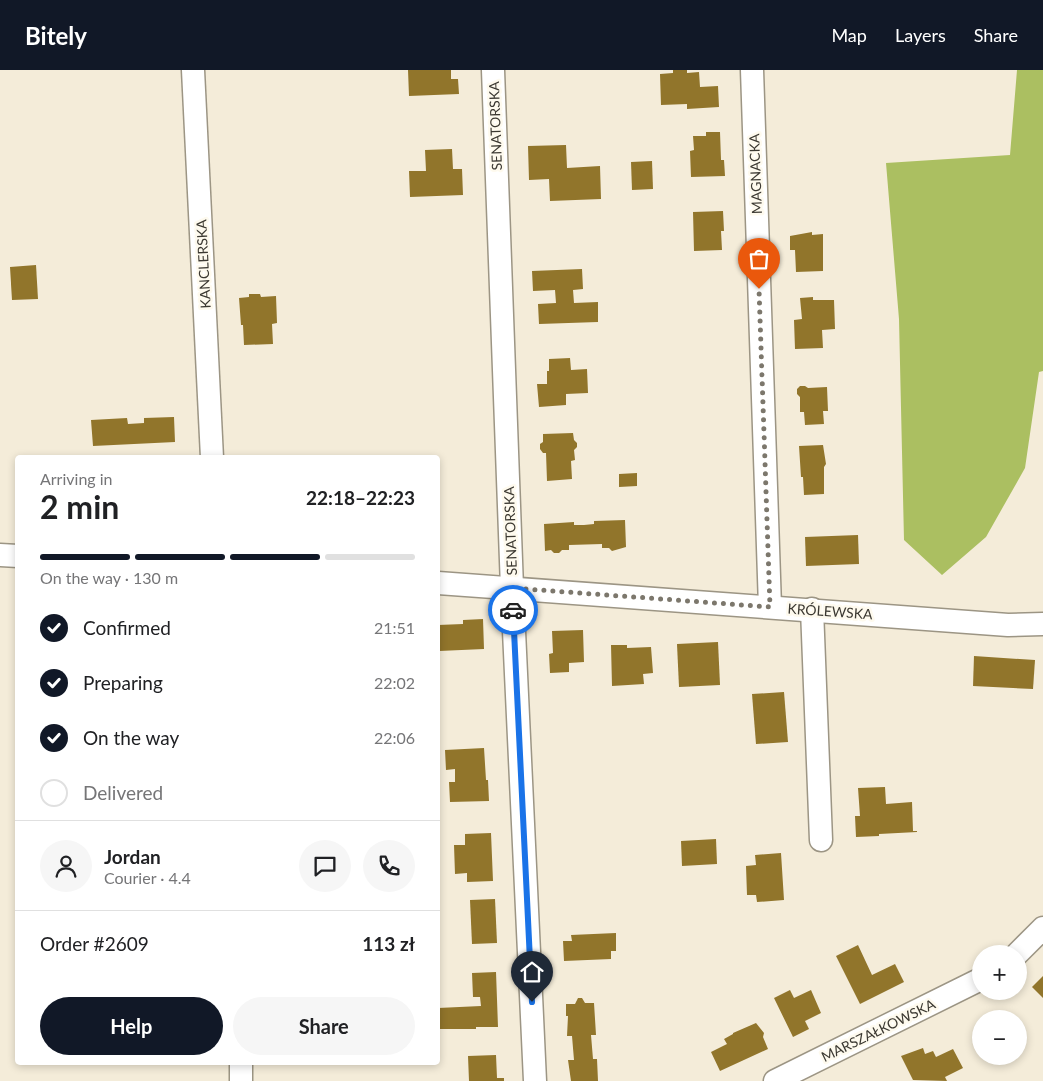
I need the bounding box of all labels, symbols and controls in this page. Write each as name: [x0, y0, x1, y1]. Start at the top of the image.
text: Bitely: [25, 21, 87, 50]
text: Map: [831, 24, 867, 46]
text: Layers: [895, 24, 946, 46]
text: Share: [974, 24, 1018, 46]
street label: SENATORSKA: [485, 81, 505, 171]
street label: MAGNACKA: [745, 133, 765, 215]
street label: KANCLERSKA: [192, 219, 214, 309]
pin: [738, 238, 780, 289]
icon: bag: [745, 245, 773, 273]
text: Arriving in: [40, 469, 113, 488]
text: 22:18–22:23: [306, 486, 415, 509]
street label: SENATORSKA: [500, 486, 520, 576]
text: 2 min: [40, 487, 119, 526]
text: On the way · 130 m: [40, 568, 178, 587]
courier: [488, 585, 538, 635]
icon: car: [499, 596, 527, 624]
street label: KRÓLEWSKA: [787, 600, 874, 622]
icon: check: [40, 614, 68, 642]
text: Confirmed: [83, 616, 171, 639]
text: 21:51: [374, 618, 415, 637]
icon: check: [40, 669, 68, 697]
text: Preparing: [83, 671, 163, 694]
text: 22:02: [374, 673, 415, 692]
icon: check: [40, 724, 68, 752]
text: On the way: [83, 726, 179, 749]
text: 22:06: [374, 728, 415, 747]
text: Delivered: [83, 781, 163, 804]
button: person: [40, 840, 92, 892]
button: chat: [299, 840, 351, 892]
button: phone: [363, 840, 415, 892]
text: Jordan: [104, 845, 161, 868]
text: Courier · 4.4: [104, 868, 191, 887]
text: Order #2609: [40, 932, 149, 955]
text: 113 zł: [362, 932, 415, 955]
map controls: [972, 945, 1027, 1065]
button: +: [972, 945, 1027, 1000]
pin: [511, 951, 553, 1002]
icon: home: [518, 958, 546, 986]
street label: MARSZAŁKOWSKA: [818, 995, 938, 1065]
button: Help: [40, 997, 223, 1055]
button: Share: [233, 997, 415, 1055]
button: −: [972, 1010, 1027, 1065]

